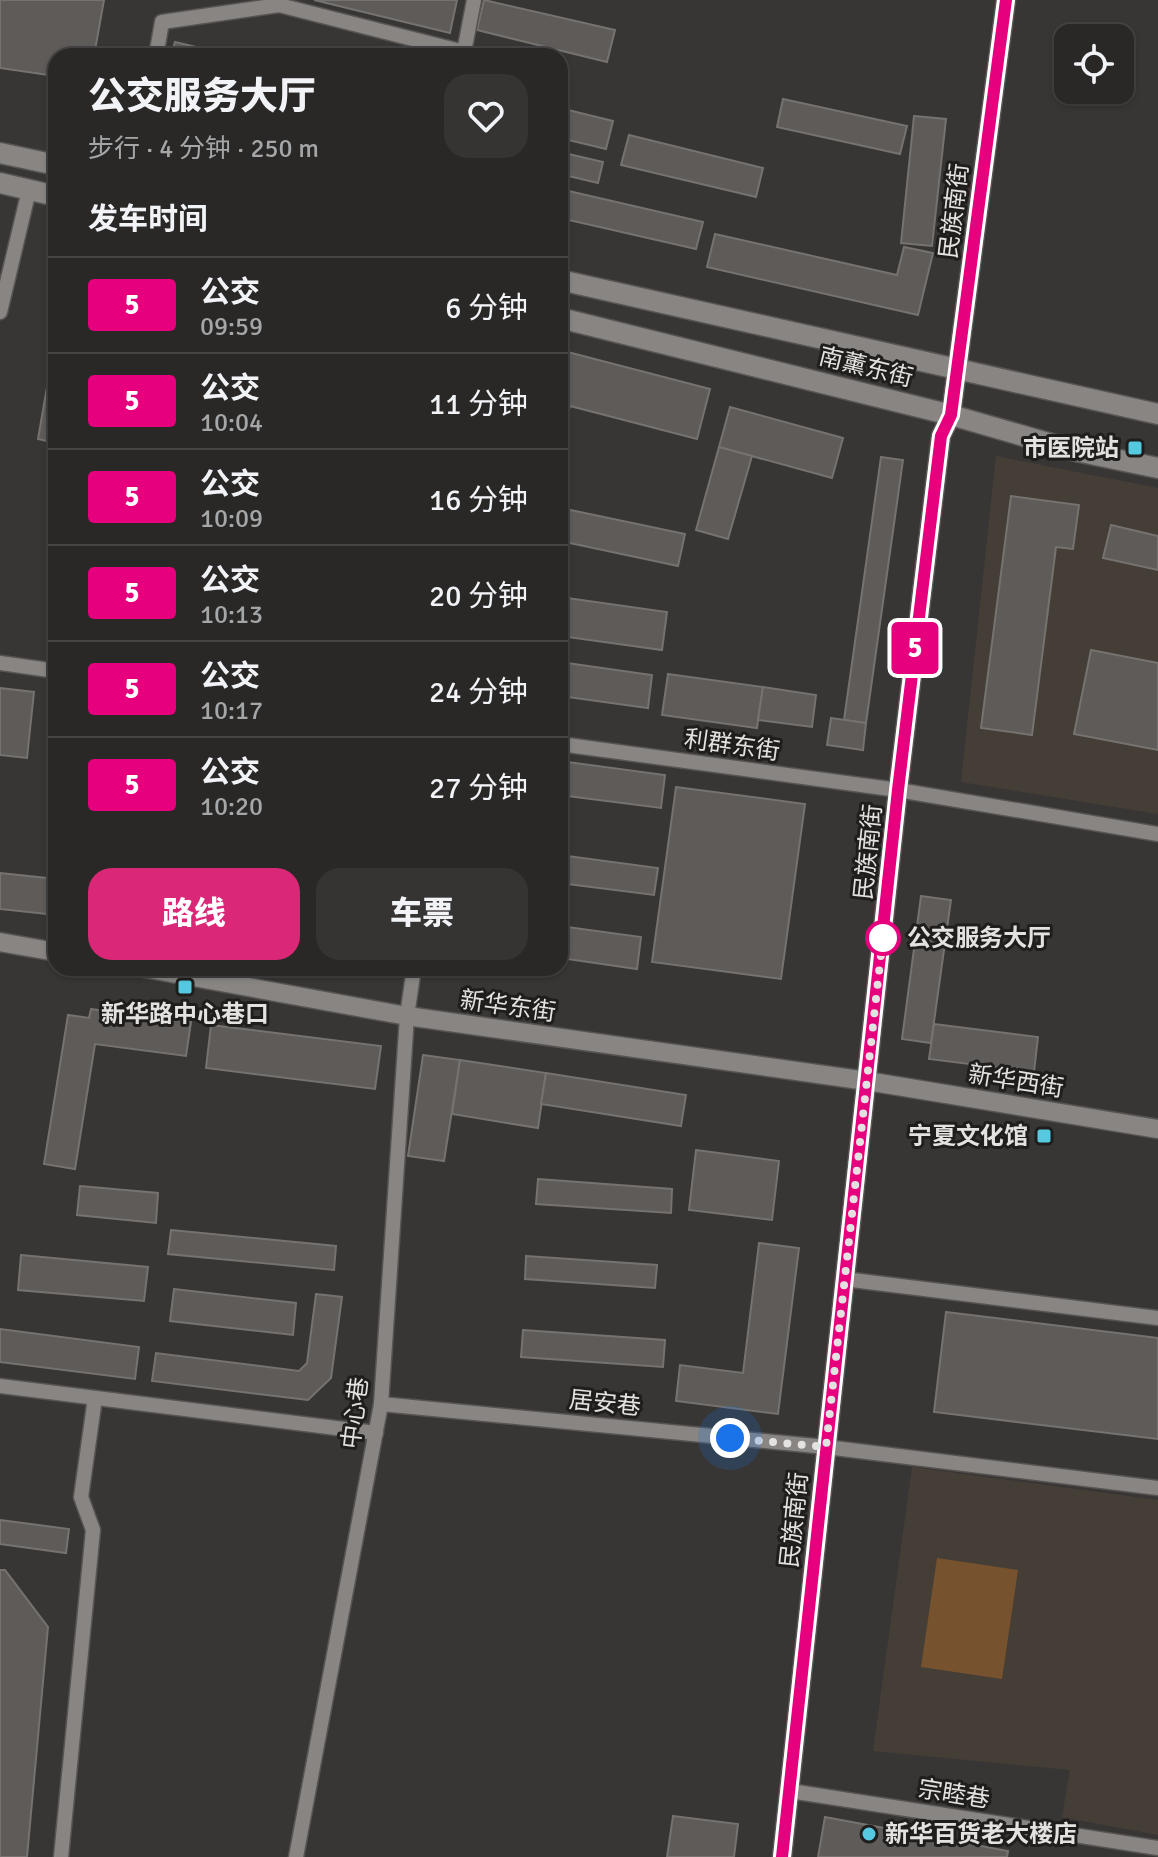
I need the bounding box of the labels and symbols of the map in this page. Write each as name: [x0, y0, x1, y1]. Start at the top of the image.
street label: 民族南街: [933, 162, 975, 260]
street label: 南薰东街: [816, 341, 916, 393]
place label: 市医院站: [1023, 433, 1119, 463]
marker: 市医院站: [1126, 439, 1144, 457]
line badge: 5: [889, 622, 941, 674]
street label: 利群东街: [682, 723, 782, 767]
street label: 民族南街: [848, 803, 888, 901]
marker: 公交服务大厅: [866, 921, 900, 955]
place label: 公交服务大厅: [907, 923, 1051, 953]
marker: 新华路中心巷口: [176, 978, 194, 996]
street label: 新华东街: [458, 984, 558, 1028]
place label: 新华路中心巷口: [101, 999, 269, 1029]
street label: 新华西街: [966, 1059, 1066, 1103]
place label: 宁夏文化馆: [908, 1121, 1028, 1151]
marker: 宁夏文化馆: [1035, 1127, 1053, 1145]
street label: 中心巷: [336, 1375, 374, 1451]
street label: 居安巷: [568, 1384, 642, 1422]
your location: [710, 1418, 750, 1458]
street label: 民族南街: [774, 1471, 814, 1569]
street label: 宗睦巷: [916, 1774, 992, 1814]
place label: 新华百货老大楼店: [885, 1819, 1077, 1849]
marker: 新华百货老大楼店: [860, 1825, 878, 1843]

